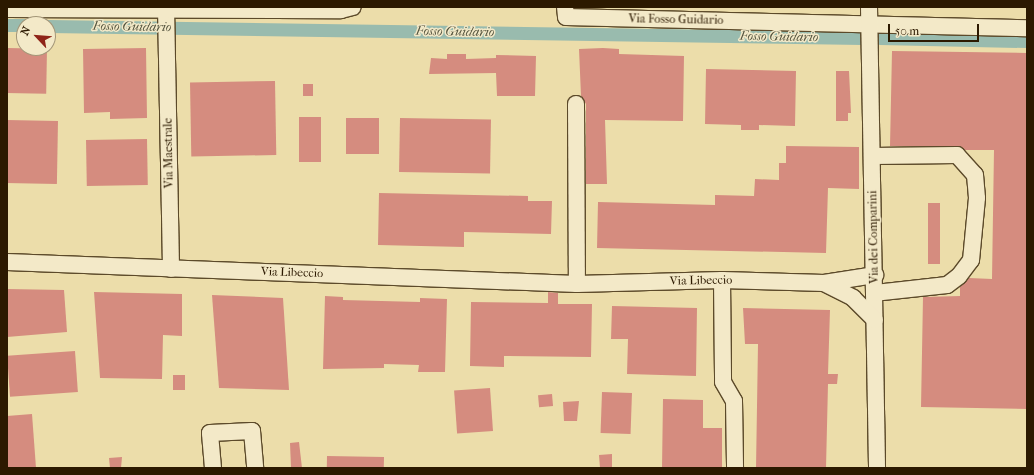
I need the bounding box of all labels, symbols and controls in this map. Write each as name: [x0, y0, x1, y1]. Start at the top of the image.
street label: Via Fosso Guidario: [628, 12, 724, 28]
north arrow: [16, 16, 56, 56]
scale bar: [890, 16, 981, 42]
water label: Fosso Guidario: [93, 19, 171, 35]
text: N: [18, 24, 33, 38]
water label: Fosso Guidario: [416, 24, 494, 40]
text: 50 m: [895, 24, 919, 38]
water label: Fosso Guidario: [740, 29, 818, 45]
street label: Via Maestrale: [161, 118, 177, 188]
street label: Via dei Comparini: [866, 190, 882, 284]
street label: Via Libeccio: [261, 265, 323, 281]
street label: Via Libeccio: [670, 273, 732, 289]

